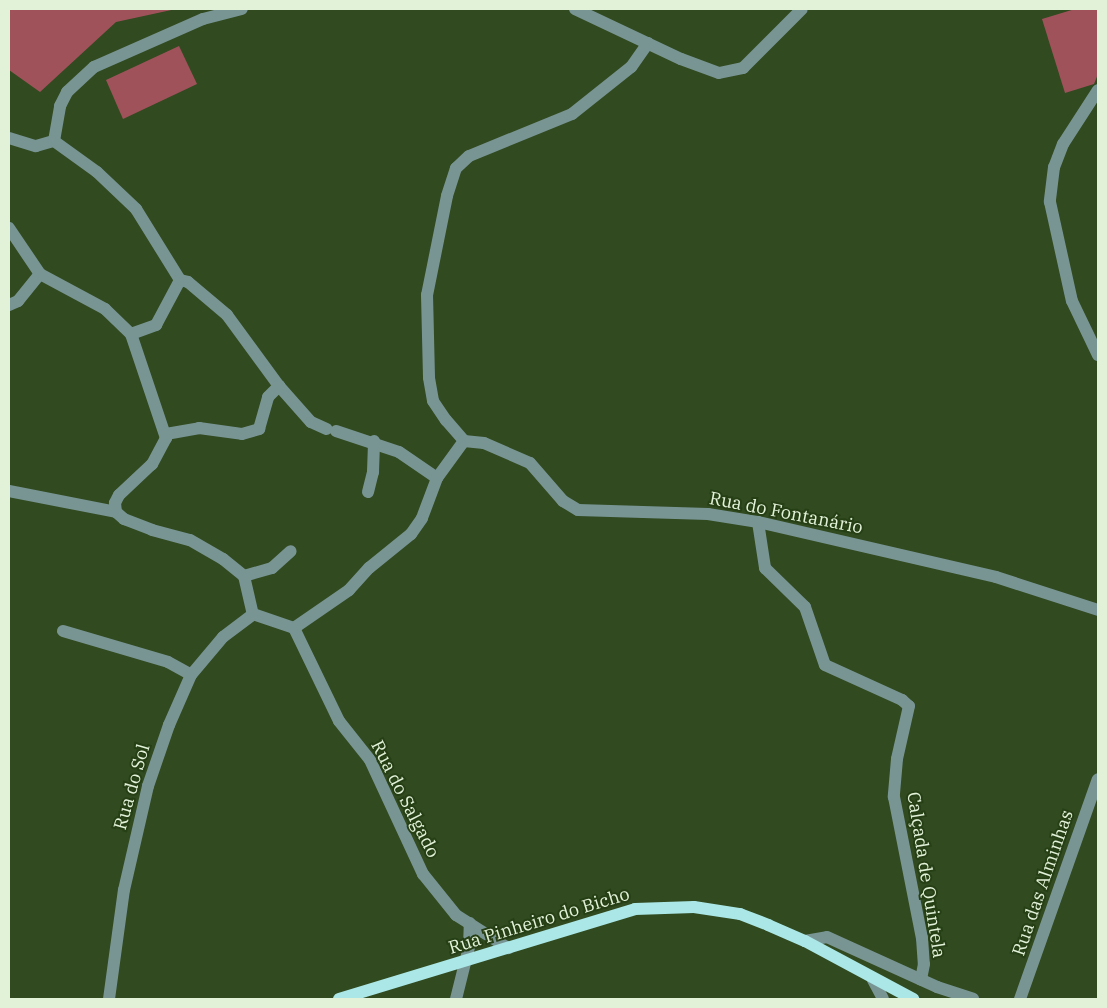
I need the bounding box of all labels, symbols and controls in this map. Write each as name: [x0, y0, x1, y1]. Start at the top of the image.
street label: Rua do Fontanário: [707, 488, 865, 538]
street label: Rua do Salgado: [366, 737, 444, 861]
street label: Rua do Sol: [109, 741, 155, 833]
street label: Calçada de Quintela: [902, 790, 950, 960]
street label: Rua das Alminhas: [1008, 807, 1078, 959]
street label: Rua Pinheiro do Bicho: [446, 883, 632, 959]

